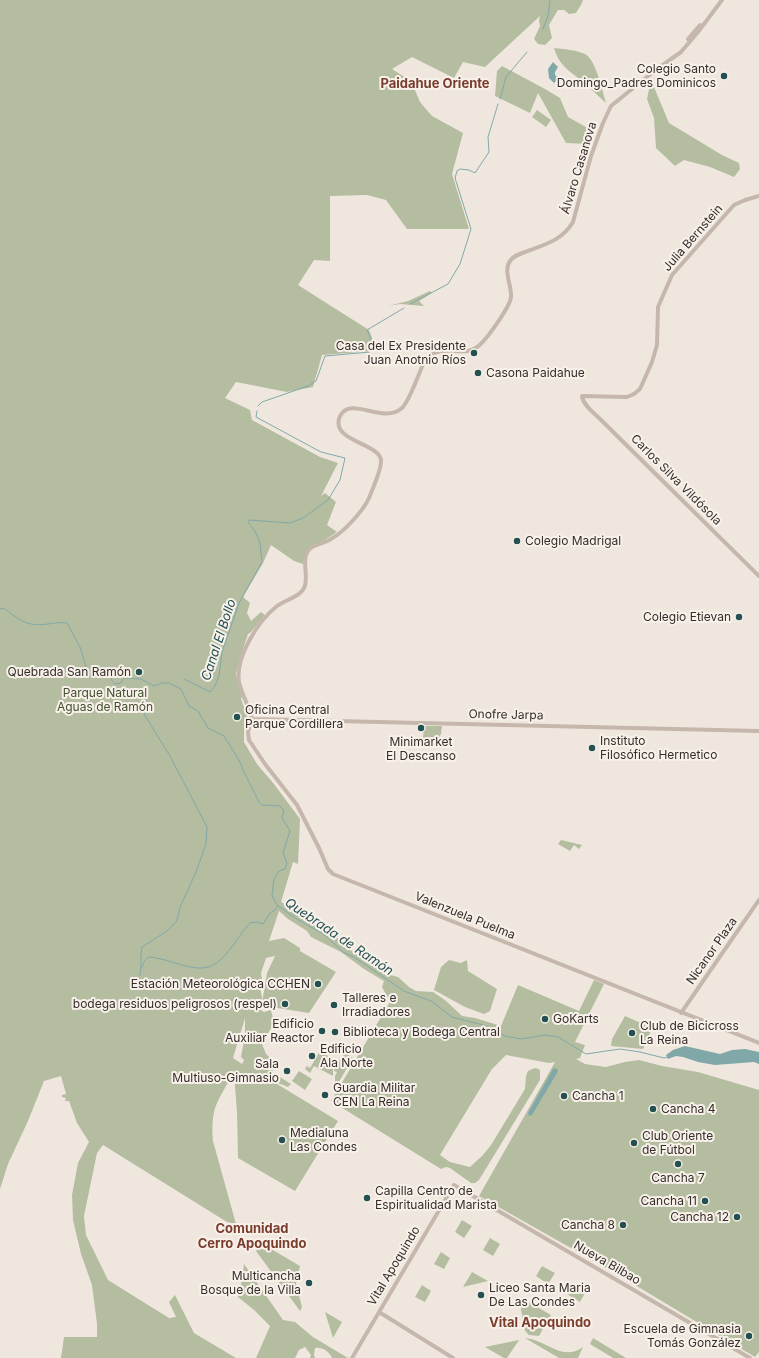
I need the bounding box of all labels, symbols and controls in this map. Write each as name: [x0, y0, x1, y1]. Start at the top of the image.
place label: Colegio Santo Domingo_Padres Dominicos: [557, 62, 716, 90]
marker: Colegio Santo Domingo_Padres Dominicos: [719, 71, 729, 81]
district label: Paidahue Oriente: [380, 76, 490, 92]
street label: Álvaro Casanova: [558, 120, 600, 216]
street label: Julia Bernstein: [660, 202, 726, 274]
place label: Casa del Ex Presidente Juan Anotnio Ríos: [336, 339, 466, 367]
marker: Casa del Ex Presidente Juan Anotnio Ríos: [469, 348, 479, 358]
place label: Casona Paidahue: [486, 366, 585, 380]
marker: Casona Paidahue: [473, 368, 483, 378]
street label: Carlos Silva Vildósola: [628, 432, 724, 528]
place label: Colegio Madrigal: [525, 534, 621, 548]
marker: Colegio Madrigal: [512, 536, 522, 546]
water label: Canal El Bollo: [198, 597, 240, 683]
place label: Colegio Etievan: [643, 610, 731, 624]
marker: Colegio Etievan: [734, 612, 744, 622]
place label: Quebrada San Ramón: [8, 665, 131, 679]
marker: Quebrada San Ramón: [134, 667, 144, 677]
park label: Parque Natural Aguas de Ramón: [57, 686, 153, 714]
place label: Oficina Central Parque Cordillera: [245, 703, 343, 731]
street label: Onofre Jarpa: [468, 707, 544, 723]
marker: Oficina Central Parque Cordillera: [232, 712, 242, 722]
marker: Minimarket El Descanso: [416, 723, 426, 733]
place label: Instituto Filosófico Hermetico: [600, 734, 717, 762]
place label: Minimarket El Descanso: [386, 735, 456, 763]
marker: Instituto Filosófico Hermetico: [587, 743, 597, 753]
street label: Valenzuela Puelma: [413, 889, 517, 943]
water label: Quebrada de Ramón: [282, 895, 396, 979]
street label: Nicanor Plaza: [684, 915, 740, 987]
place label: Estación Meteorológica CCHEN: [131, 977, 310, 991]
marker: Estación Meteorológica CCHEN: [313, 979, 323, 989]
place label: Talleres e Irradiadores: [342, 991, 410, 1019]
place label: bodega residuos peligrosos (respel): [73, 997, 277, 1011]
marker: bodega residuos peligrosos (respel): [280, 999, 290, 1009]
marker: Talleres e Irradiadores: [329, 1000, 339, 1010]
place label: GoKarts: [553, 1012, 599, 1026]
marker: GoKarts: [540, 1014, 550, 1024]
place label: Edificio Auxiliar Reactor: [225, 1017, 314, 1045]
place label: Club de Bicicross La Reina: [640, 1019, 739, 1047]
place label: Biblioteca y Bodega Central: [343, 1025, 500, 1039]
marker: Edificio Auxiliar Reactor: [317, 1026, 327, 1036]
marker: Biblioteca y Bodega Central: [330, 1027, 340, 1037]
marker: Club de Bicicross La Reina: [627, 1028, 637, 1038]
place label: Edificio Ala Norte: [320, 1042, 373, 1070]
marker: Edificio Ala Norte: [307, 1051, 317, 1061]
place label: Sala Multiuso-Gimnasio: [172, 1057, 279, 1085]
marker: Sala Multiuso-Gimnasio: [282, 1066, 292, 1076]
place label: Guardia Militar CEN La Reina: [333, 1081, 415, 1109]
place label: Cancha 1: [572, 1089, 624, 1103]
marker: Guardia Militar CEN La Reina: [320, 1090, 330, 1100]
marker: Cancha 1: [559, 1091, 569, 1101]
place label: Cancha 4: [661, 1102, 715, 1116]
marker: Cancha 4: [648, 1104, 658, 1114]
place label: Medialuna Las Condes: [290, 1126, 357, 1154]
place label: Club Oriente de Fútbol: [642, 1129, 713, 1157]
marker: Medialuna Las Condes: [277, 1135, 287, 1145]
marker: Club Oriente de Fútbol: [629, 1138, 639, 1148]
marker: Cancha 7: [673, 1159, 683, 1169]
place label: Cancha 7: [651, 1171, 705, 1185]
place label: Capilla Centro de Espiritualidad Marista: [375, 1184, 497, 1212]
marker: Capilla Centro de Espiritualidad Marista: [362, 1193, 372, 1203]
place label: Cancha 11: [641, 1194, 697, 1208]
marker: Cancha 11: [700, 1196, 710, 1206]
place label: Cancha 12: [670, 1210, 729, 1224]
marker: Cancha 12: [732, 1212, 742, 1222]
place label: Cancha 8: [561, 1218, 615, 1232]
marker: Cancha 8: [618, 1220, 628, 1230]
district label: Comunidad Cerro Apoquindo: [198, 1221, 306, 1252]
street label: Vital Apoquindo: [365, 1224, 423, 1308]
street label: Nueva Bilbao: [571, 1238, 643, 1288]
place label: Multicancha Bosque de la Villa: [200, 1269, 301, 1297]
marker: Multicancha Bosque de la Villa: [304, 1278, 314, 1288]
place label: Liceo Santa Maria De Las Condes: [489, 1281, 591, 1309]
marker: Liceo Santa Maria De Las Condes: [476, 1290, 486, 1300]
district label: Vital Apoquindo: [489, 1315, 591, 1331]
place label: Escuela de Gimnasia Tomás González: [624, 1322, 741, 1350]
marker: Escuela de Gimnasia Tomás González: [744, 1331, 754, 1341]

